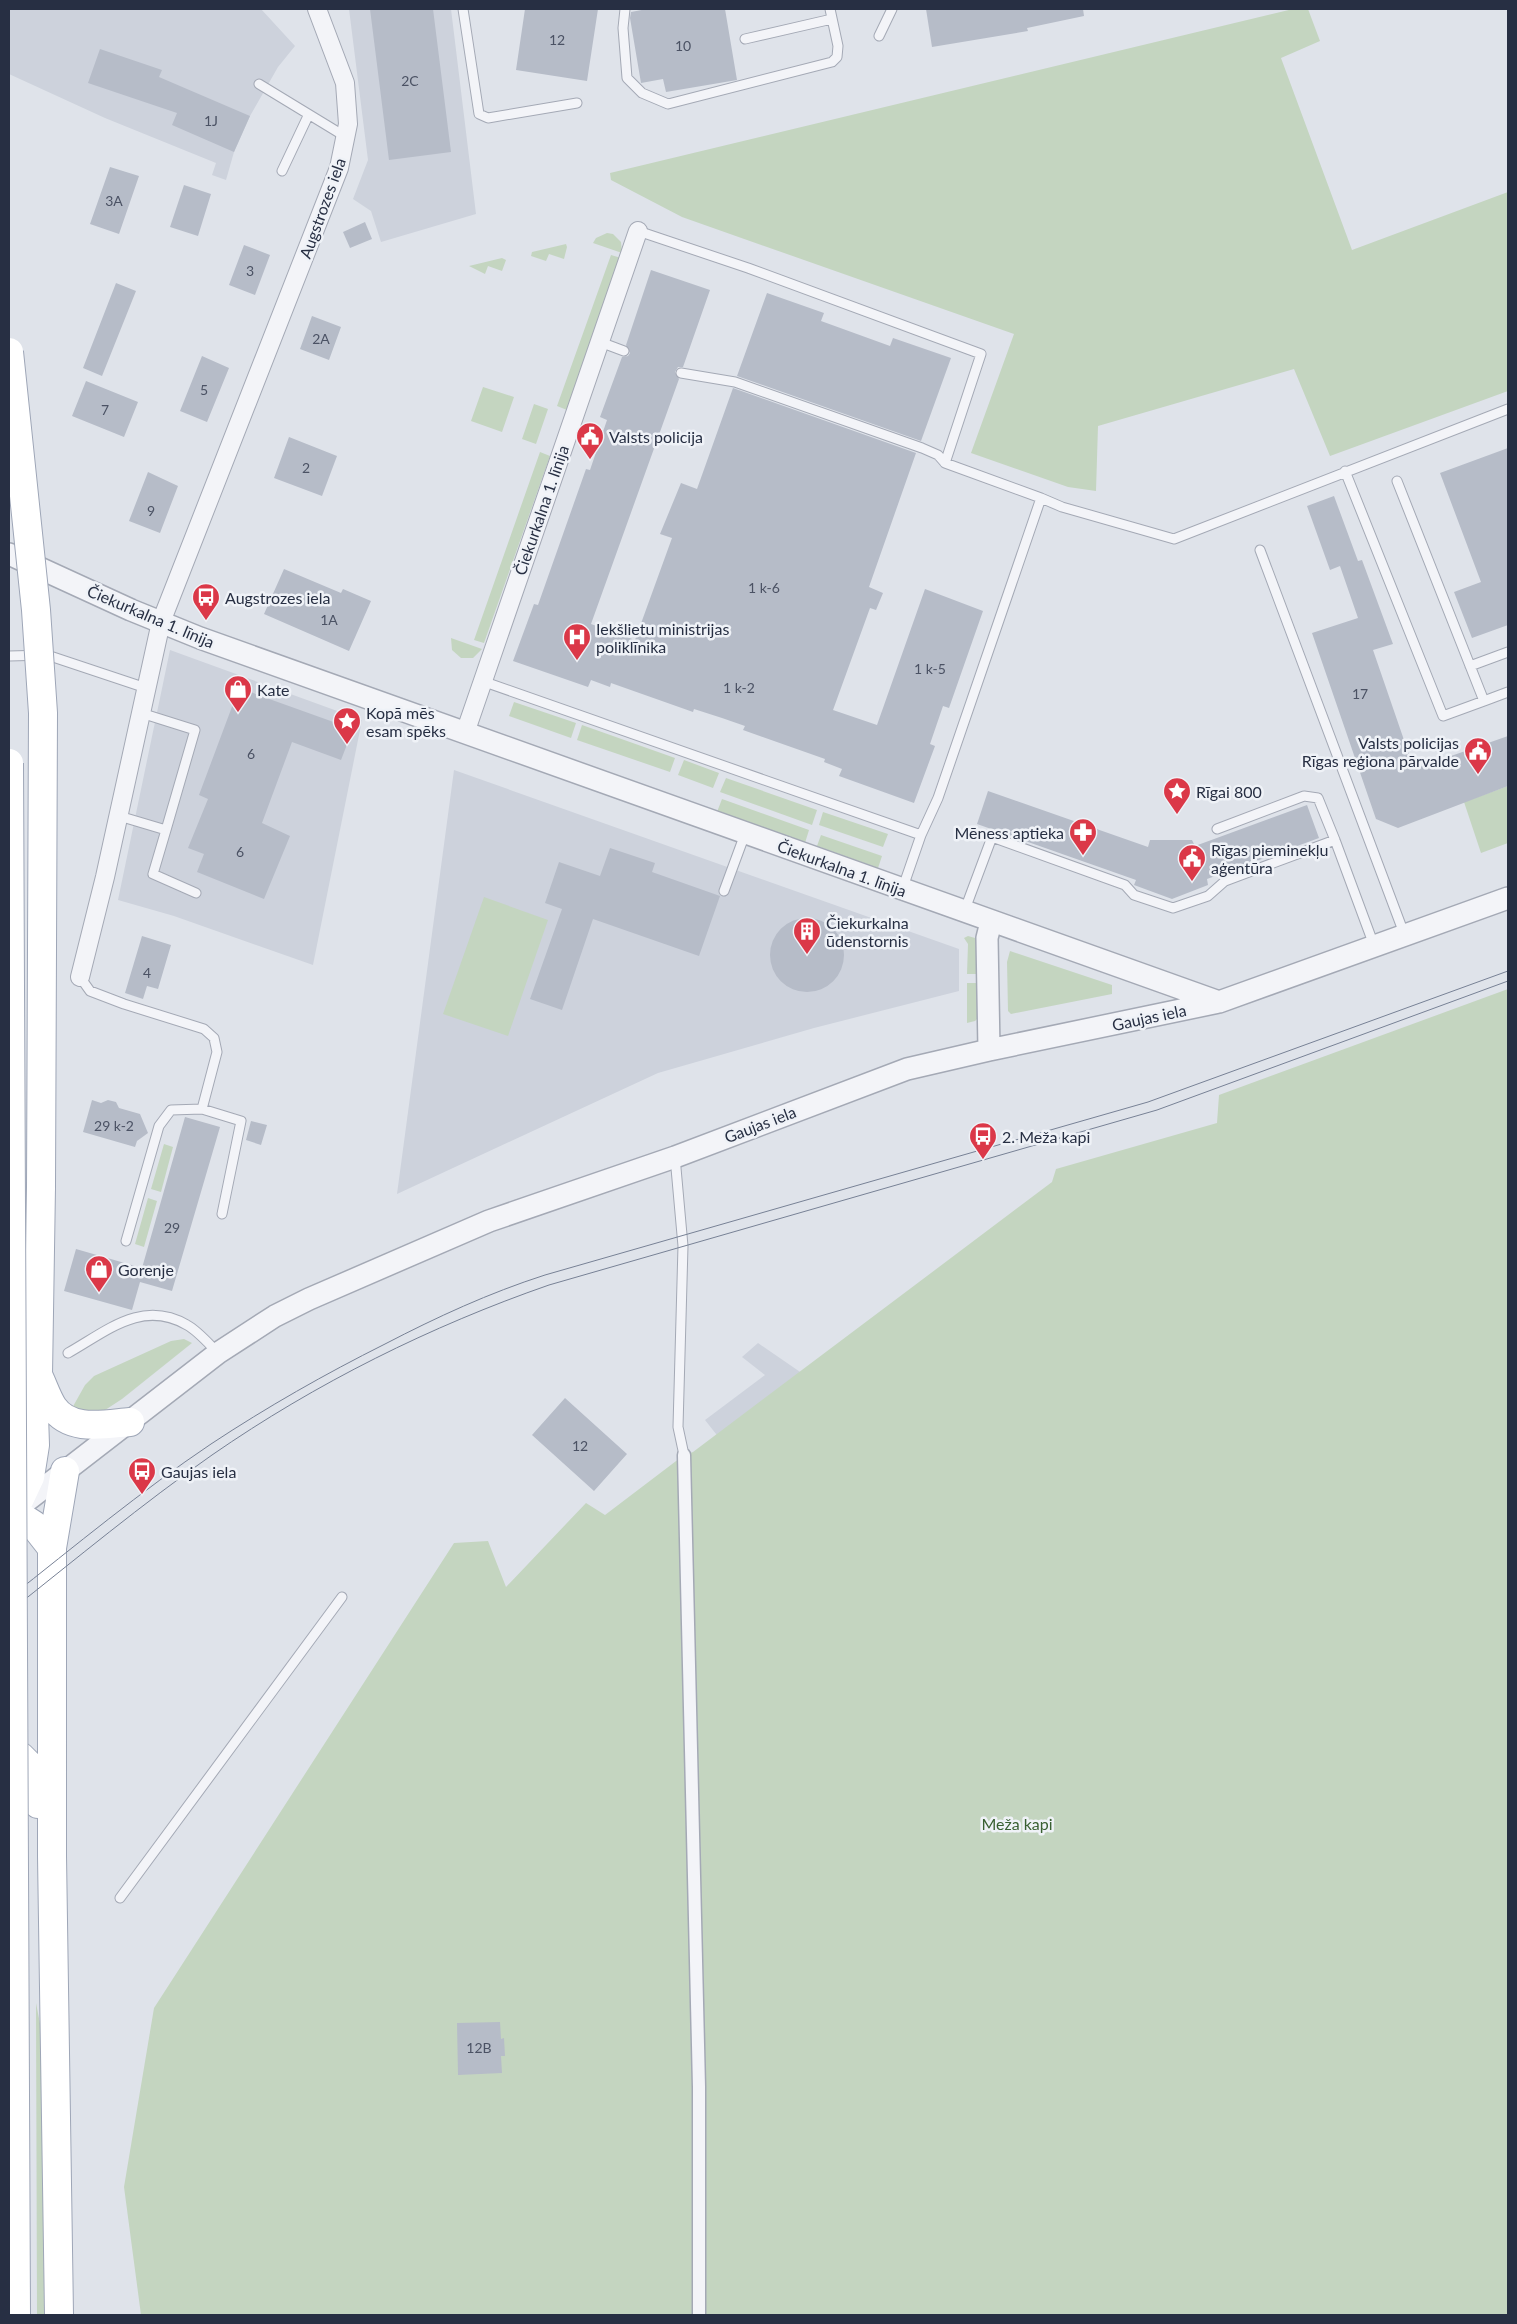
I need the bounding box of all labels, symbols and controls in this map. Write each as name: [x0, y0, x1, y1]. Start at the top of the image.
house number: 12: [549, 31, 565, 48]
house number: 10: [675, 37, 691, 54]
house number: 2C: [401, 72, 419, 89]
house number: 1J: [204, 112, 218, 129]
street label: Augstrozes iela: [295, 155, 349, 261]
house number: 3A: [105, 192, 123, 209]
house number: 3: [246, 262, 254, 279]
house number: 2A: [312, 330, 330, 347]
house number: 5: [200, 381, 208, 398]
house number: 7: [101, 401, 109, 418]
public building icon: Valsts policija: [575, 421, 605, 460]
place label: Valsts policija: [609, 427, 703, 446]
street label: Čiekurkalna 1. līnija: [510, 443, 572, 577]
house number: 2: [302, 459, 310, 476]
house number: 9: [147, 502, 155, 519]
house number: 1 k-6: [748, 579, 780, 596]
street label: Čiekurkalna 1. līnija: [85, 581, 217, 651]
bus stop icon: Augstrozes iela: [191, 582, 221, 621]
place label: Augstrozes iela: [225, 588, 331, 607]
house number: 1A: [320, 611, 338, 628]
place label: Iekšlietu ministrijas poliklīnika: [596, 619, 729, 656]
hospital icon: Iekšlietu ministrijas poliklīnika: [562, 622, 592, 661]
house number: 1 k-5: [914, 660, 946, 677]
shop icon: Kate: [223, 674, 253, 713]
house number: 1 k-2: [723, 679, 755, 696]
place label: Kate: [257, 680, 290, 699]
house number: 17: [1352, 685, 1368, 702]
place label: Kopā mēs esam spēks: [366, 703, 446, 740]
place icon: Kopā mēs esam spēks: [332, 706, 362, 745]
place label: Valsts policijas Rīgas reģiona pārvalde: [1302, 733, 1459, 770]
public building icon: Valsts policijas Rīgas reģiona pārvalde: [1463, 736, 1493, 775]
house number: 6: [247, 745, 255, 762]
place icon: Rīgai 800: [1162, 776, 1192, 815]
place label: Rīgai 800: [1196, 782, 1262, 801]
pharmacy icon: Mēness aptieka: [1068, 817, 1098, 856]
place label: Mēness aptieka: [954, 823, 1064, 842]
street label: Čiekurkalna 1. līnija: [775, 836, 909, 900]
place label: Rīgas pieminekļu aģentūra: [1211, 840, 1329, 877]
house number: 6: [236, 843, 244, 860]
public building icon: Rīgas pieminekļu aģentūra: [1177, 843, 1207, 882]
place label: Čiekurkalna ūdenstornis: [826, 913, 909, 950]
building icon: Čiekurkalna ūdenstornis: [792, 916, 822, 955]
house number: 4: [143, 964, 151, 981]
street label: Gaujas iela: [1110, 1000, 1188, 1034]
street label: Gaujas iela: [721, 1102, 799, 1146]
house number: 29 k-2: [94, 1117, 134, 1134]
bus stop icon: 2. Meža kapi: [968, 1121, 998, 1160]
place label: 2. Meža kapi: [1002, 1127, 1090, 1146]
house number: 29: [164, 1219, 180, 1236]
shop icon: Gorenje: [84, 1254, 114, 1293]
place label: Gorenje: [118, 1260, 174, 1279]
house number: 12: [572, 1437, 588, 1454]
bus stop icon: Gaujas iela: [127, 1456, 157, 1495]
place label: Gaujas iela: [161, 1462, 236, 1481]
park label: Meža kapi: [981, 1814, 1053, 1833]
house number: 12B: [466, 2039, 492, 2056]

